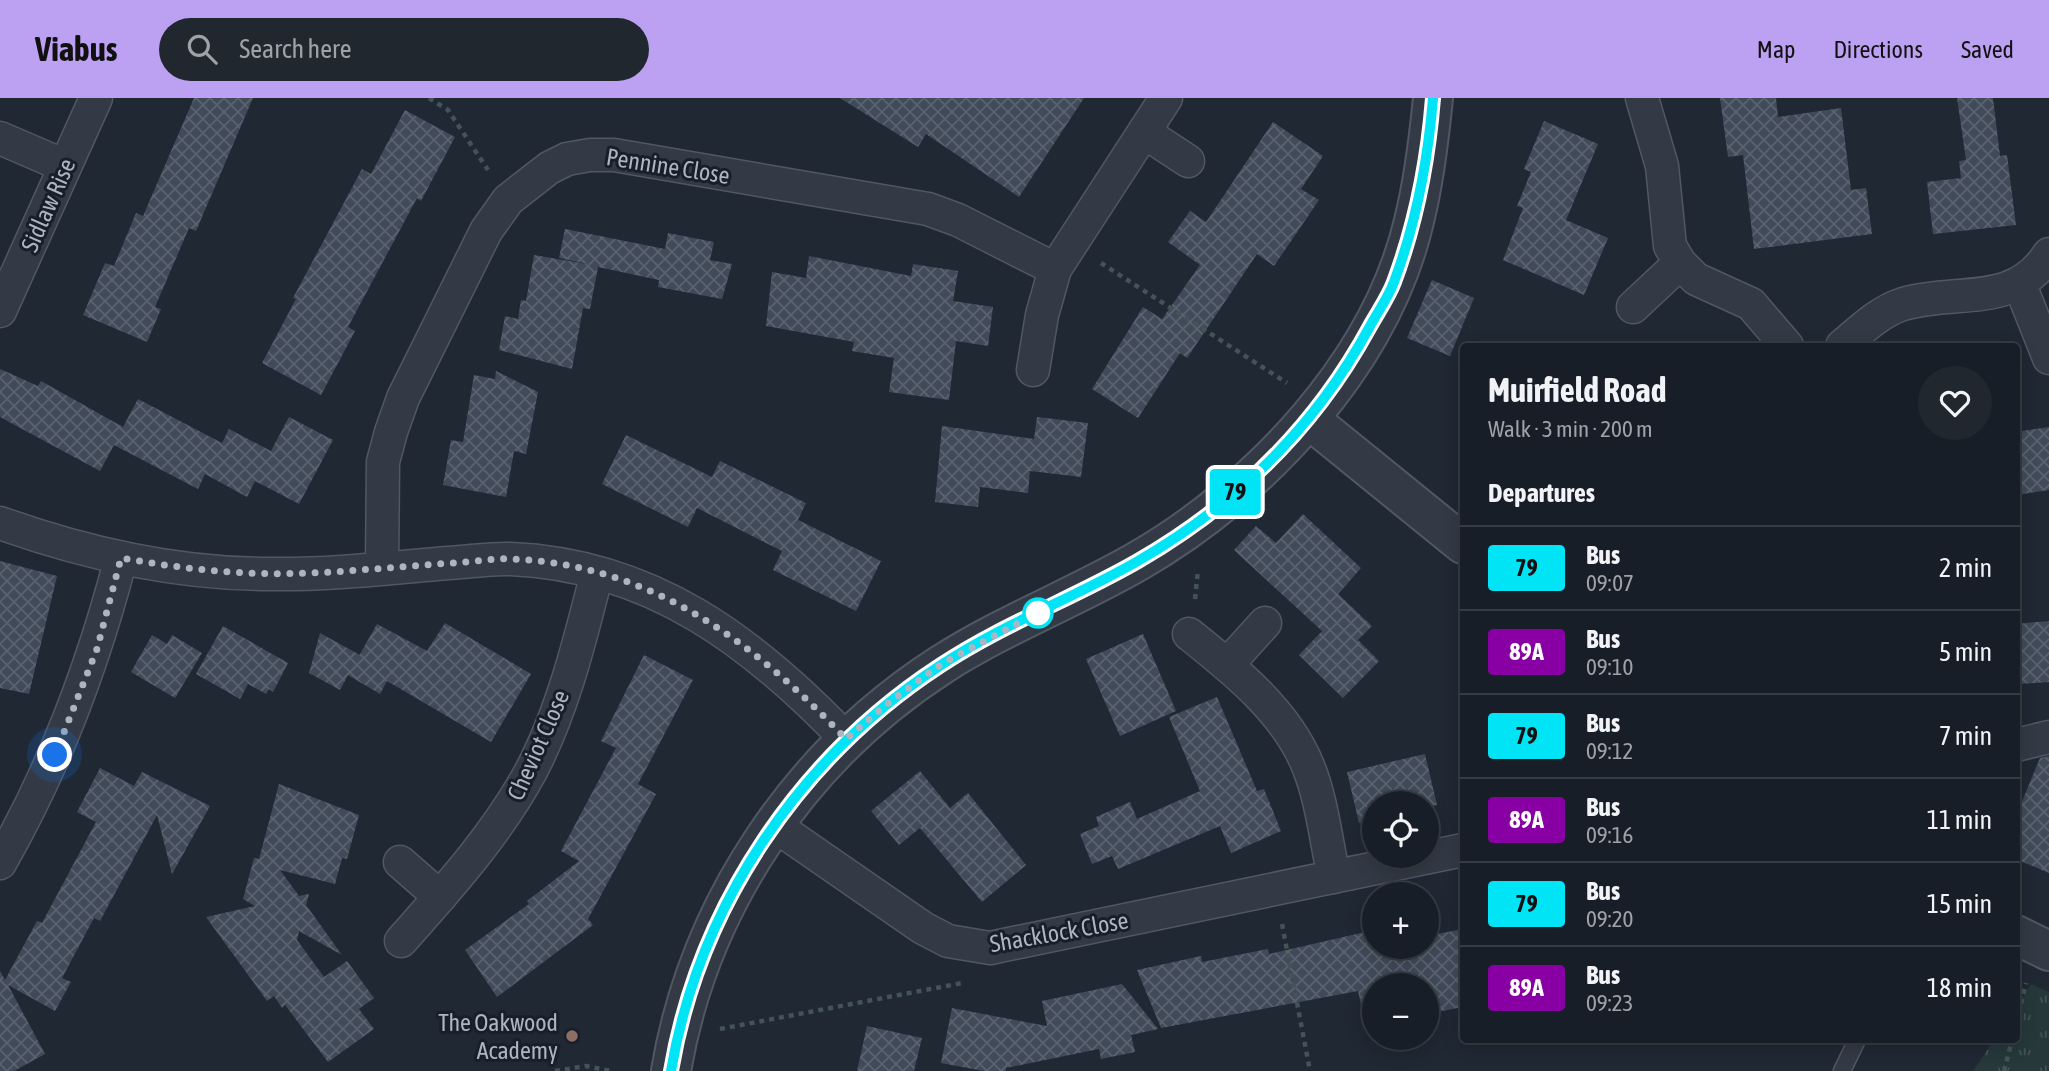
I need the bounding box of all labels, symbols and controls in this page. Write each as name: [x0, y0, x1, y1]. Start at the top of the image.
search box: [159, 18, 649, 81]
text: Viabus: [35, 30, 117, 68]
icon: search: [183, 30, 221, 68]
text: Search here: [239, 34, 352, 64]
text: Map: [1757, 36, 1795, 63]
text: Directions: [1833, 36, 1923, 63]
text: Saved: [1961, 36, 2014, 63]
street label: Pennine Close: [604, 143, 732, 189]
street label: Sidlaw Rise: [16, 154, 80, 256]
button: heart: [1918, 366, 1992, 440]
text: Muirfield Road: [1488, 371, 1666, 409]
text: Walk · 3 min · 200 m: [1488, 416, 1652, 442]
line badge: 79: [1204, 469, 1266, 515]
text: 79: [1224, 478, 1246, 505]
text: Departures: [1488, 478, 1595, 508]
text: Bus: [1586, 540, 1620, 570]
text: 2 min: [1939, 553, 1992, 583]
text: 79: [1515, 554, 1538, 581]
text: 09:07: [1586, 570, 1634, 596]
unlabelled marker: [1023, 598, 1053, 628]
text: Bus: [1586, 624, 1620, 654]
text: 5 min: [1939, 637, 1992, 667]
text: 89A: [1509, 638, 1544, 665]
text: 09:10: [1586, 654, 1633, 680]
street label: Cheviot Close: [502, 686, 574, 804]
text: Bus: [1586, 708, 1620, 738]
text: 7 min: [1939, 721, 1992, 751]
text: 79: [1515, 722, 1538, 749]
your location: [37, 737, 72, 772]
text: 09:12: [1586, 738, 1633, 764]
map controls: [1362, 791, 1439, 1050]
button: locate: [1362, 791, 1439, 868]
text: Bus: [1586, 792, 1620, 822]
text: 11 min: [1927, 805, 1992, 835]
text: 89A: [1509, 806, 1544, 833]
text: 09:16: [1586, 822, 1633, 848]
text: Bus: [1586, 876, 1620, 906]
button: +: [1362, 882, 1439, 959]
text: 15 min: [1927, 889, 1992, 919]
text: 79: [1515, 890, 1538, 917]
text: 09:20: [1586, 906, 1633, 932]
street label: Shacklock Close: [988, 907, 1130, 957]
text: Bus: [1586, 960, 1620, 990]
button: −: [1362, 973, 1439, 1050]
text: 18 min: [1927, 973, 1992, 1003]
text: 89A: [1509, 974, 1544, 1001]
text: 09:23: [1586, 990, 1633, 1016]
place label: The Oakwood Academy: [438, 1009, 558, 1064]
marker: The Oakwood Academy: [564, 1028, 580, 1044]

